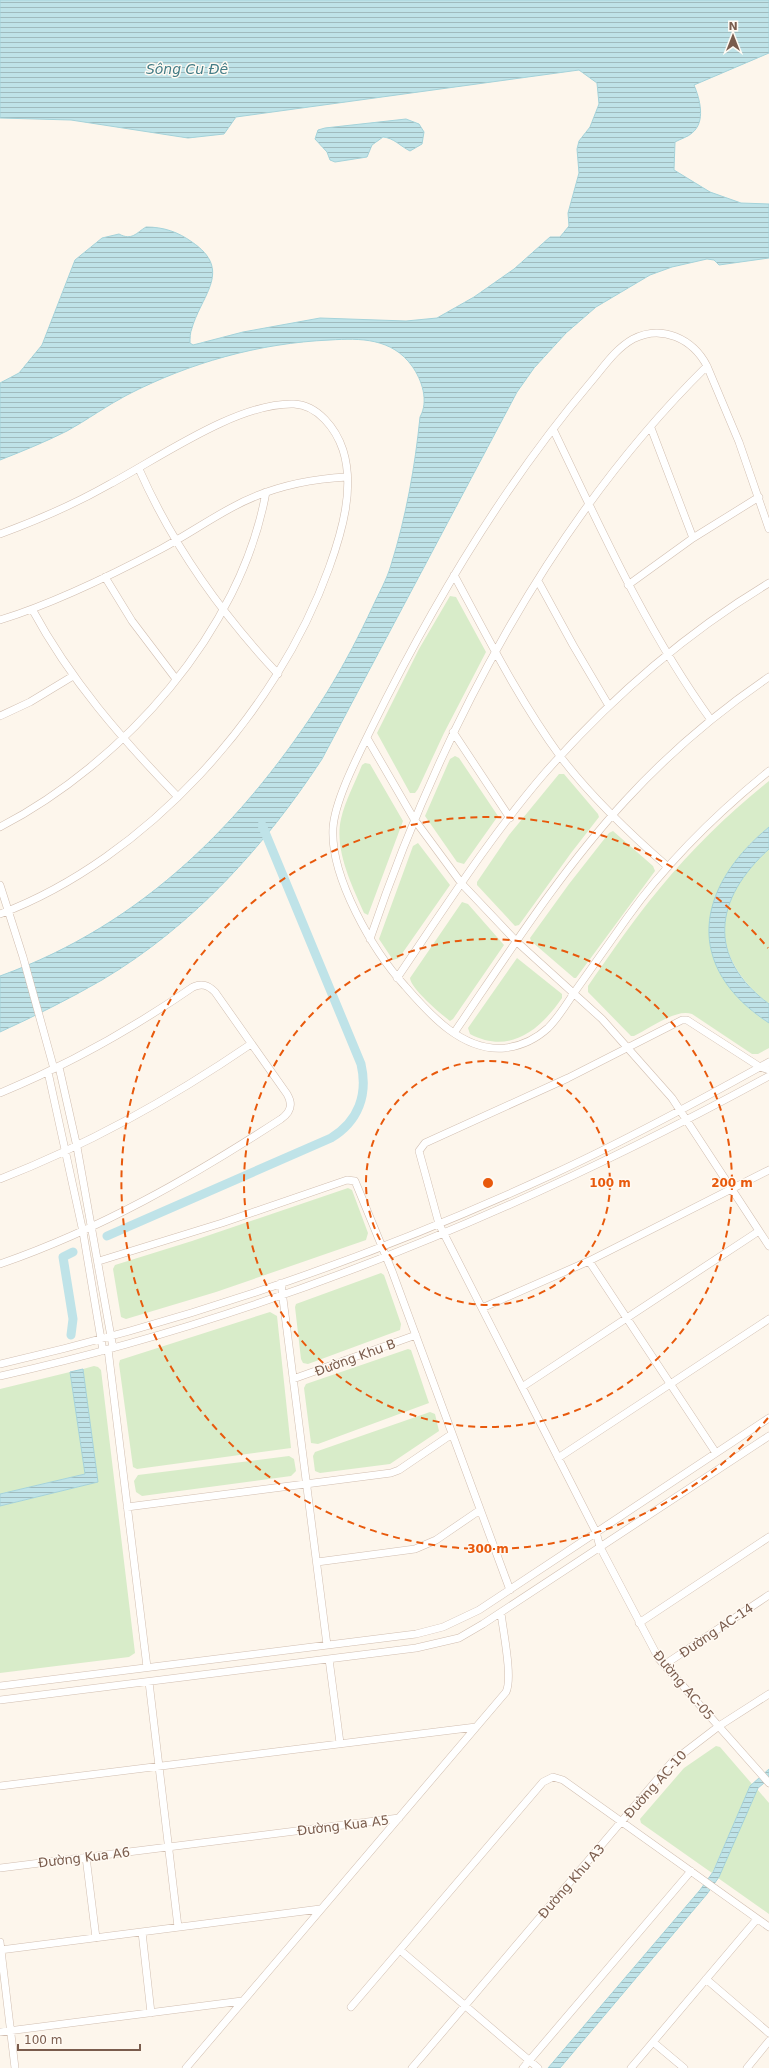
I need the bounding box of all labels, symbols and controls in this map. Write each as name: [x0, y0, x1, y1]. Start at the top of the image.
north arrow: [713, 16, 753, 56]
text: N: [728, 20, 738, 33]
water label: Sông Cu Đê: [146, 61, 228, 77]
centre of rings: [481, 1176, 495, 1190]
text: 100 m: [589, 1176, 631, 1190]
text: 200 m: [711, 1176, 753, 1190]
street label: Đường Khu B: [313, 1336, 398, 1379]
text: 300 m: [467, 1542, 509, 1556]
street label: Đường AC-14: [676, 1600, 756, 1661]
street label: Đường AC-05: [650, 1648, 717, 1723]
street label: Đường AC-10: [621, 1747, 690, 1821]
street label: Đường Kua A5: [296, 1812, 390, 1839]
street label: Đường Khu A3: [535, 1841, 608, 1921]
street label: Đường Kua A6: [37, 1844, 131, 1871]
scale bar: [18, 2026, 140, 2052]
text: 100 m: [24, 2033, 62, 2047]

